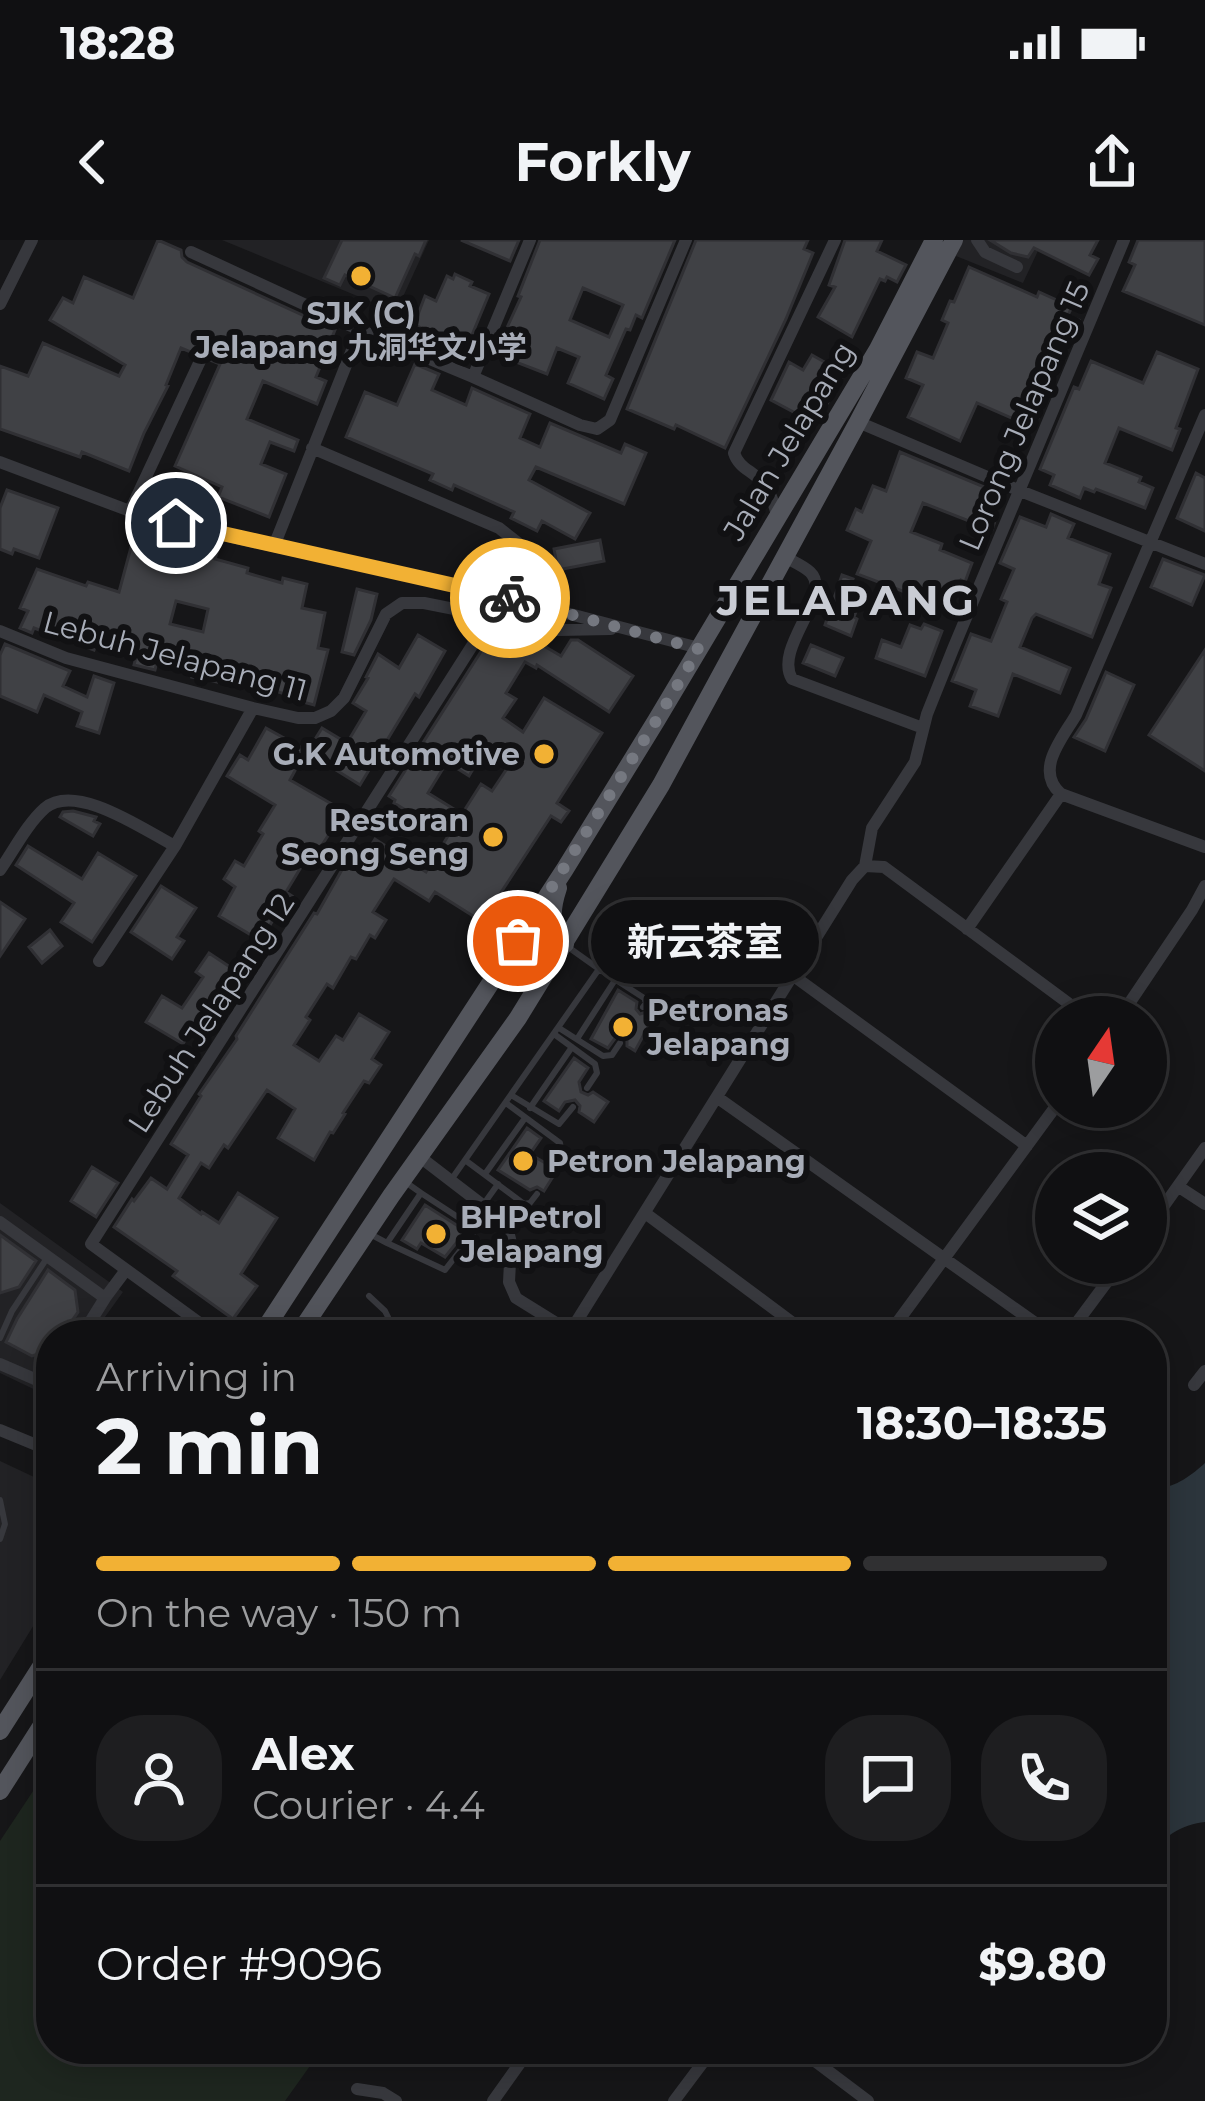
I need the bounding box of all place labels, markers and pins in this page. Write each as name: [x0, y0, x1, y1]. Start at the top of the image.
marker: SJK (C) Jelapang 九洞华文小学: [348, 263, 374, 289]
place label: SJK (C) Jelapang 九洞华文小学: [194, 295, 527, 366]
pin: [125, 472, 227, 574]
place label: G.K Automotive: [273, 736, 520, 773]
marker: G.K Automotive: [531, 741, 557, 767]
place label: Restoran Seong Seng: [281, 802, 469, 873]
marker: Restoran Seong Seng: [480, 824, 506, 850]
pin: [467, 890, 569, 992]
callout: 新云茶室: [590, 899, 818, 983]
place label: Petronas Jelapang: [646, 992, 790, 1063]
marker: Petronas Jelapang: [610, 1014, 636, 1040]
place label: Petron Jelapang: [547, 1143, 806, 1180]
marker: Petron Jelapang: [510, 1148, 536, 1174]
place label: BHPetrol Jelapang: [459, 1199, 603, 1270]
marker: BHPetrol Jelapang: [423, 1221, 449, 1247]

